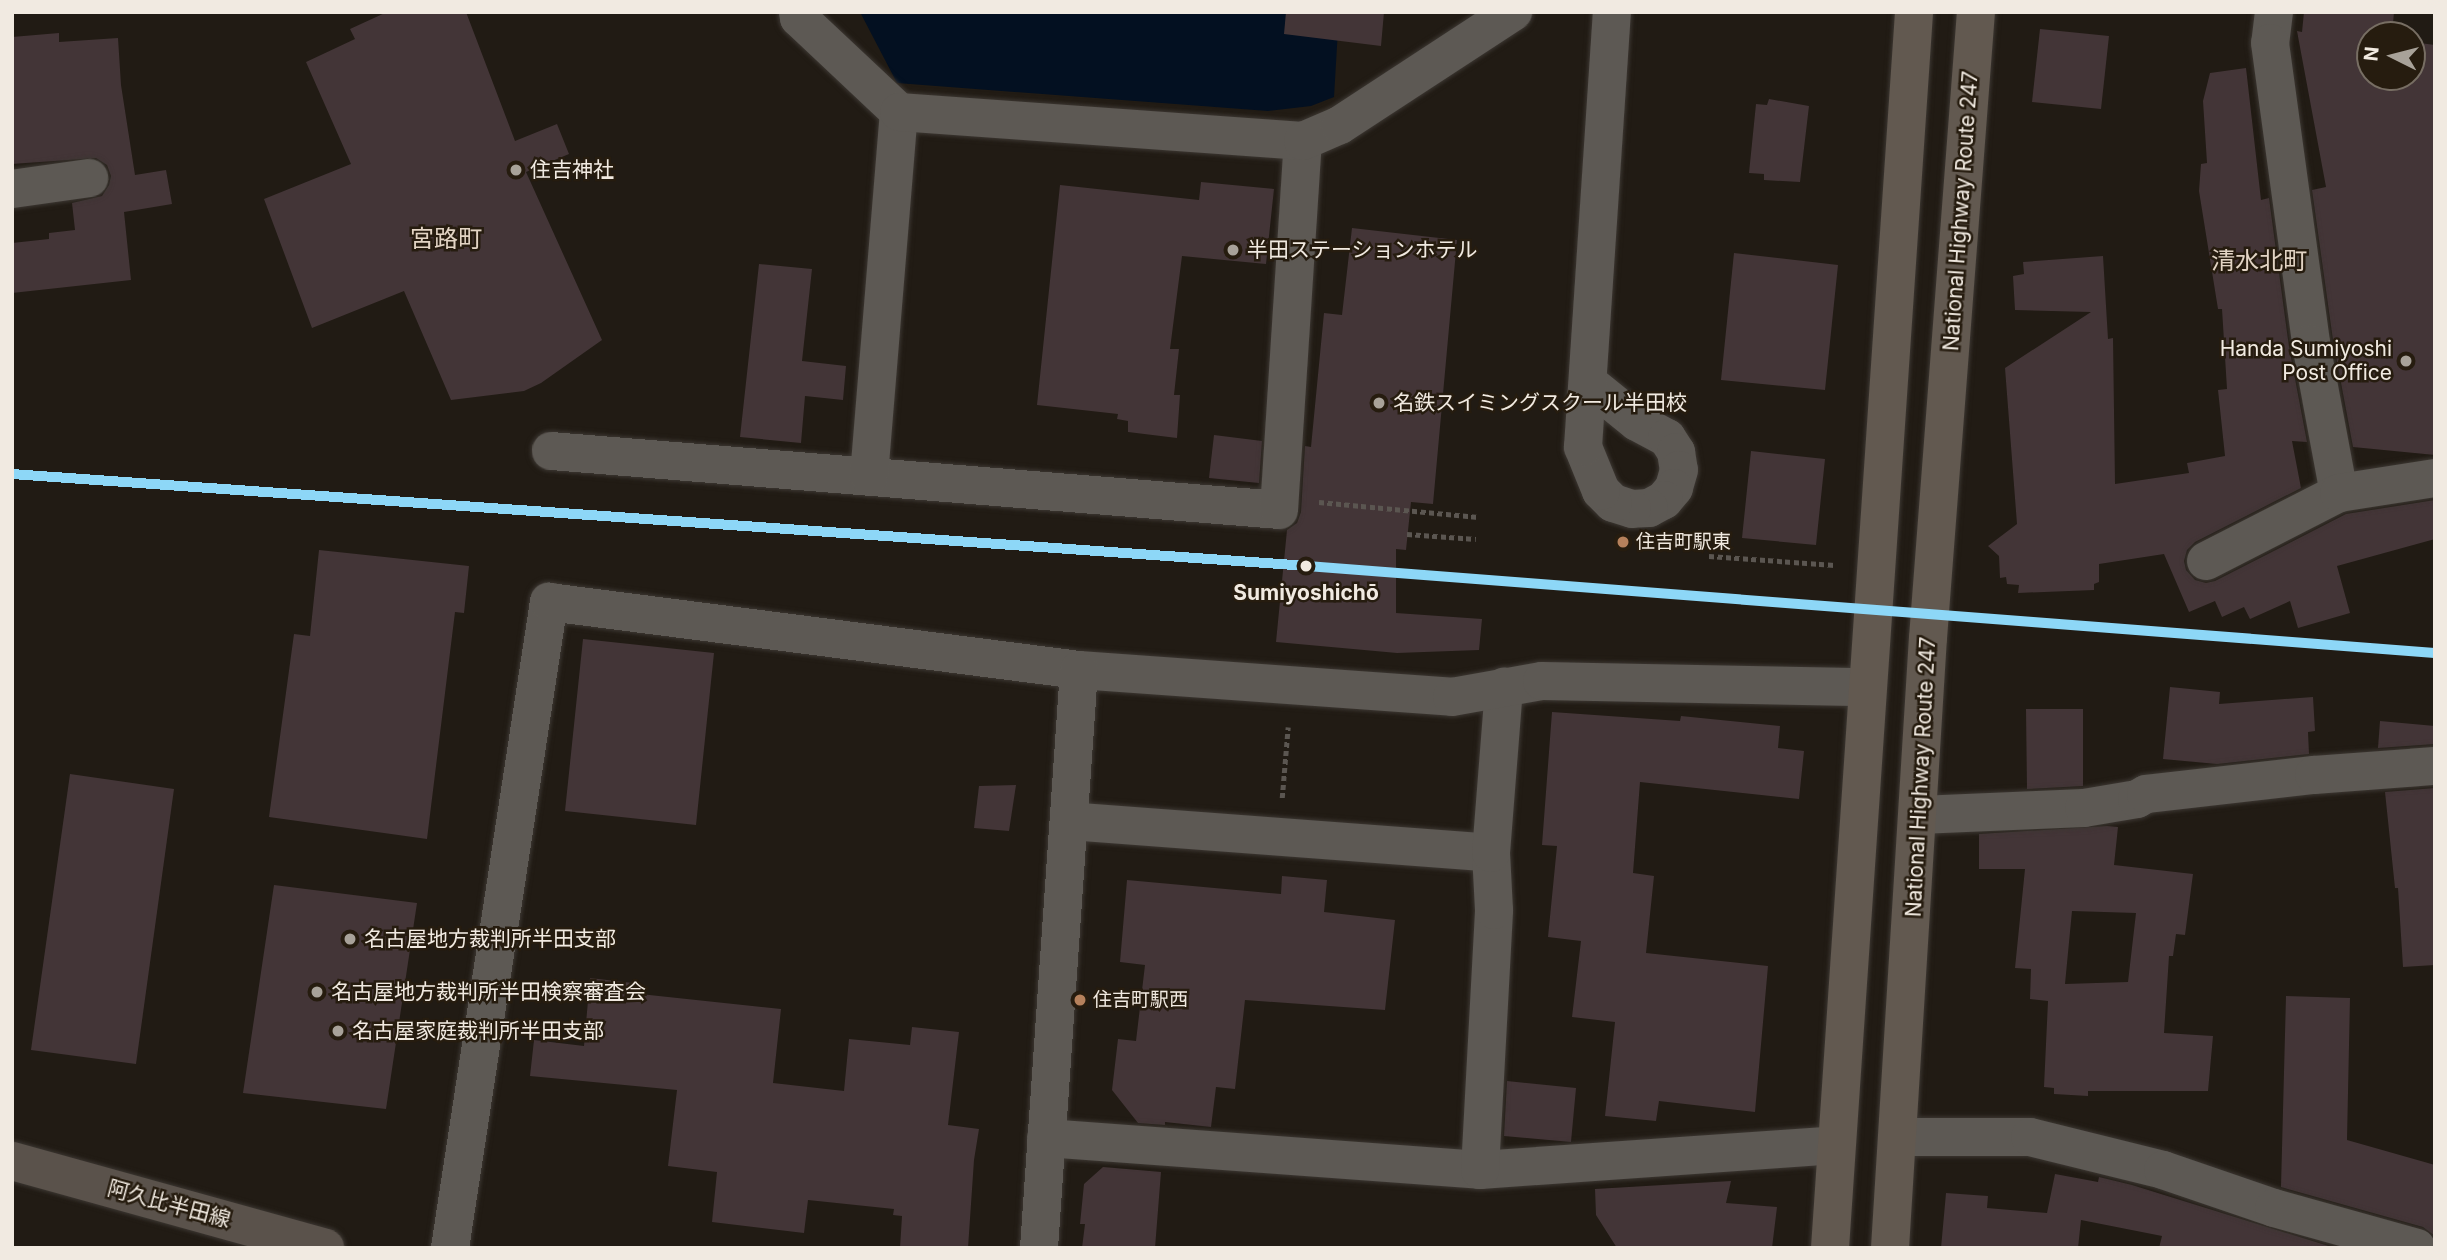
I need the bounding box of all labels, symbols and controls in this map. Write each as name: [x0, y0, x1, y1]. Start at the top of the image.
north arrow: [2356, 21, 2426, 91]
text: N: [2359, 46, 2384, 62]
street label: National Highway Route 247: [1939, 70, 1983, 352]
place label: 住吉神社: [530, 157, 614, 183]
marker: 住吉神社: [508, 162, 524, 178]
district label: 宮路町: [410, 225, 482, 253]
place label: 半田ステーションホテル: [1247, 237, 1478, 263]
marker: 半田ステーションホテル: [1225, 242, 1241, 258]
district label: 清水北町: [2211, 247, 2307, 275]
place label: Handa Sumiyoshi Post Office: [2220, 336, 2392, 386]
marker: Handa Sumiyoshi Post Office: [2398, 353, 2414, 369]
place label: 名鉄スイミングスクール半田校: [1393, 390, 1687, 416]
marker: 名鉄スイミングスクール半田校: [1371, 395, 1387, 411]
place label: 住吉町駅東: [1636, 531, 1731, 553]
marker: 住吉町駅東: [1616, 535, 1630, 549]
marker: Sumiyoshichō: [1295, 555, 1317, 577]
place label: Sumiyoshichō: [1233, 580, 1379, 606]
street label: National Highway Route 247: [1901, 636, 1941, 918]
place label: 名古屋地方裁判所半田支部: [364, 926, 616, 952]
marker: 名古屋地方裁判所半田支部: [342, 931, 358, 947]
place label: 名古屋地方裁判所半田検察審査会: [331, 979, 646, 1005]
marker: 名古屋地方裁判所半田検察審査会: [309, 984, 325, 1000]
place label: 住吉町駅西: [1093, 989, 1188, 1011]
marker: 住吉町駅西: [1073, 993, 1087, 1007]
place label: 名古屋家庭裁判所半田支部: [352, 1018, 604, 1044]
marker: 名古屋家庭裁判所半田支部: [330, 1023, 346, 1039]
street label: 阿久比半田線: [105, 1176, 233, 1232]

